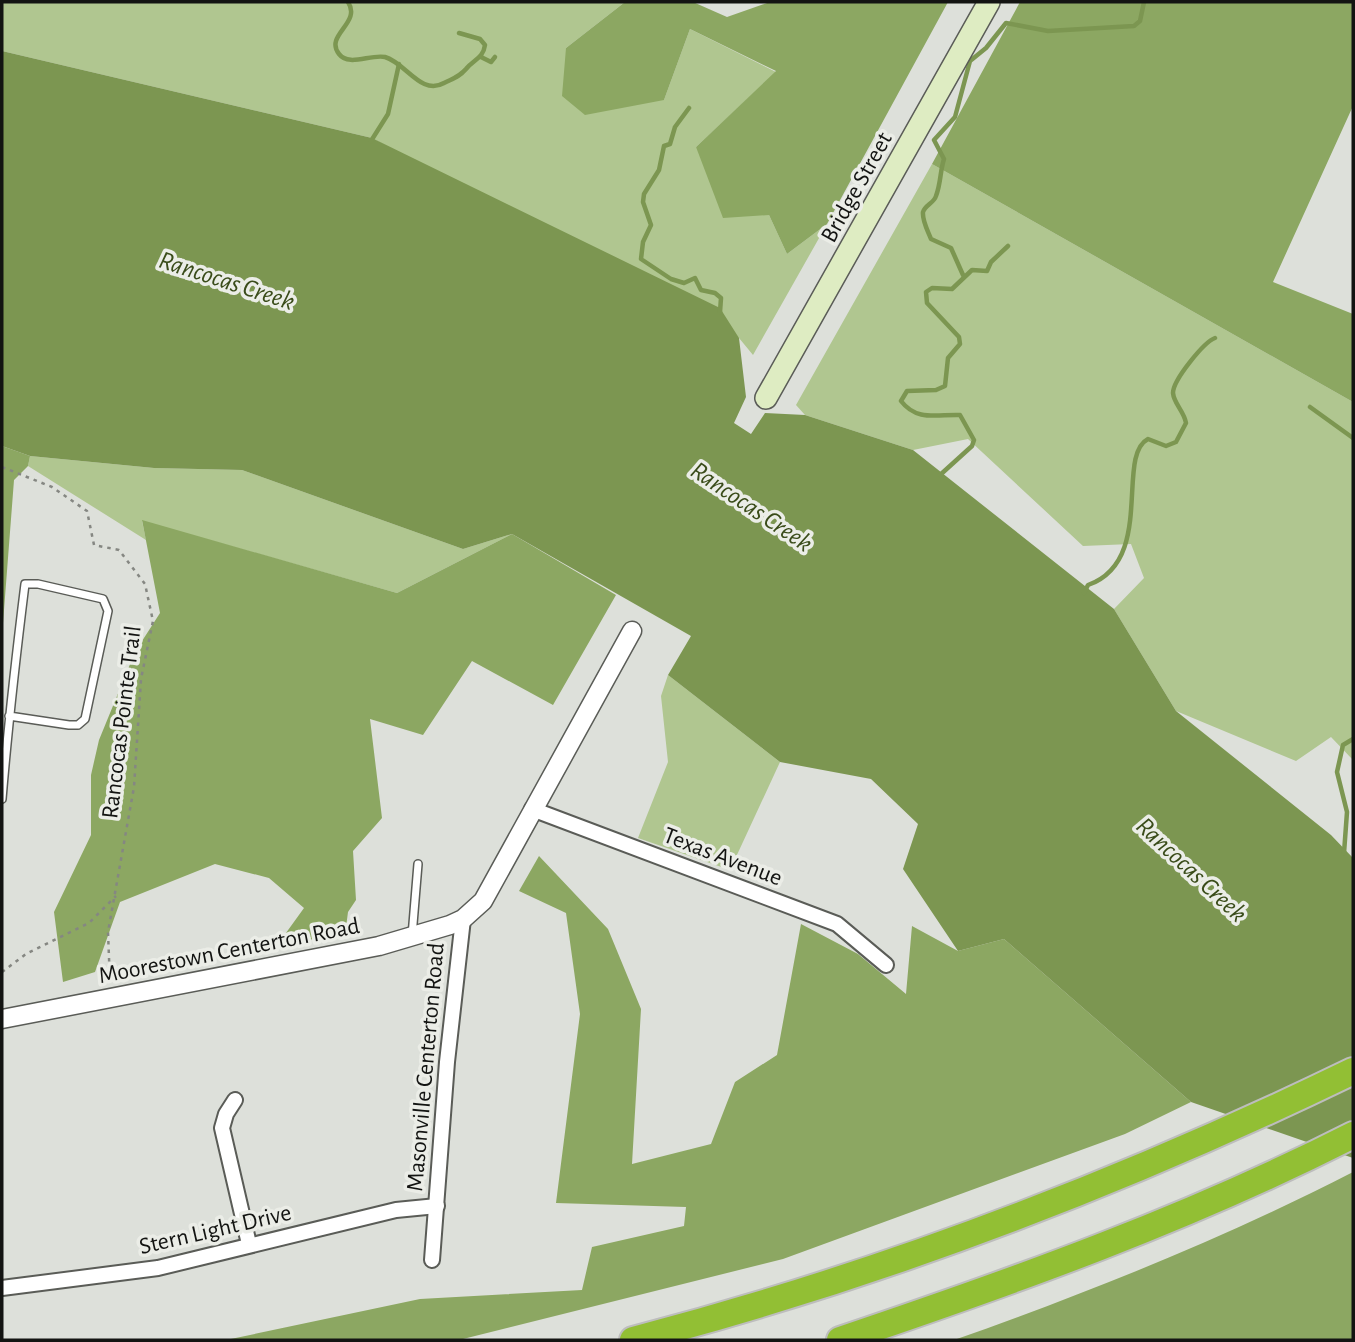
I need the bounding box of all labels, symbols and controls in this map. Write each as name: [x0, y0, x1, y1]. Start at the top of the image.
street label: Bridge Street: [817, 128, 897, 247]
water label: Rancocas Creek: [156, 247, 298, 315]
water label: Rancocas Creek: [686, 457, 817, 557]
street label: Rancocas Pointe Trail: [98, 624, 146, 820]
water label: Rancocas Creek: [1131, 812, 1252, 927]
street label: Texas Avenue: [660, 823, 785, 891]
street label: Moorestown Centerton Road: [97, 914, 362, 988]
street label: Masonville Centerton Road: [403, 942, 449, 1192]
street label: Stern Light Drive: [137, 1201, 294, 1259]

